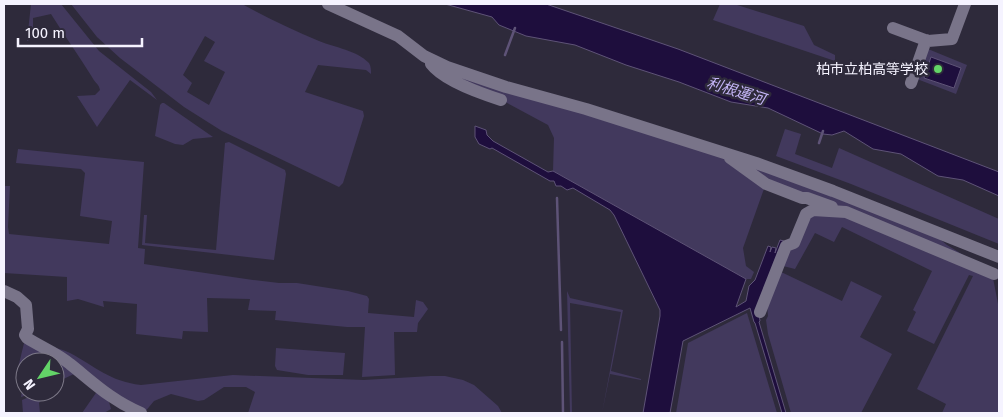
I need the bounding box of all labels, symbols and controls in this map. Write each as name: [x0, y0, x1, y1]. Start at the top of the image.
scale bar: [18, 15, 141, 47]
text: 100 m: [25, 24, 65, 42]
place label: 柏市立柏高等学校: [816, 61, 928, 78]
marker: 柏市立柏高等学校: [932, 63, 944, 75]
water label: 利根運河: [705, 74, 770, 109]
north arrow: [15, 352, 65, 402]
text: N: [20, 375, 39, 393]

